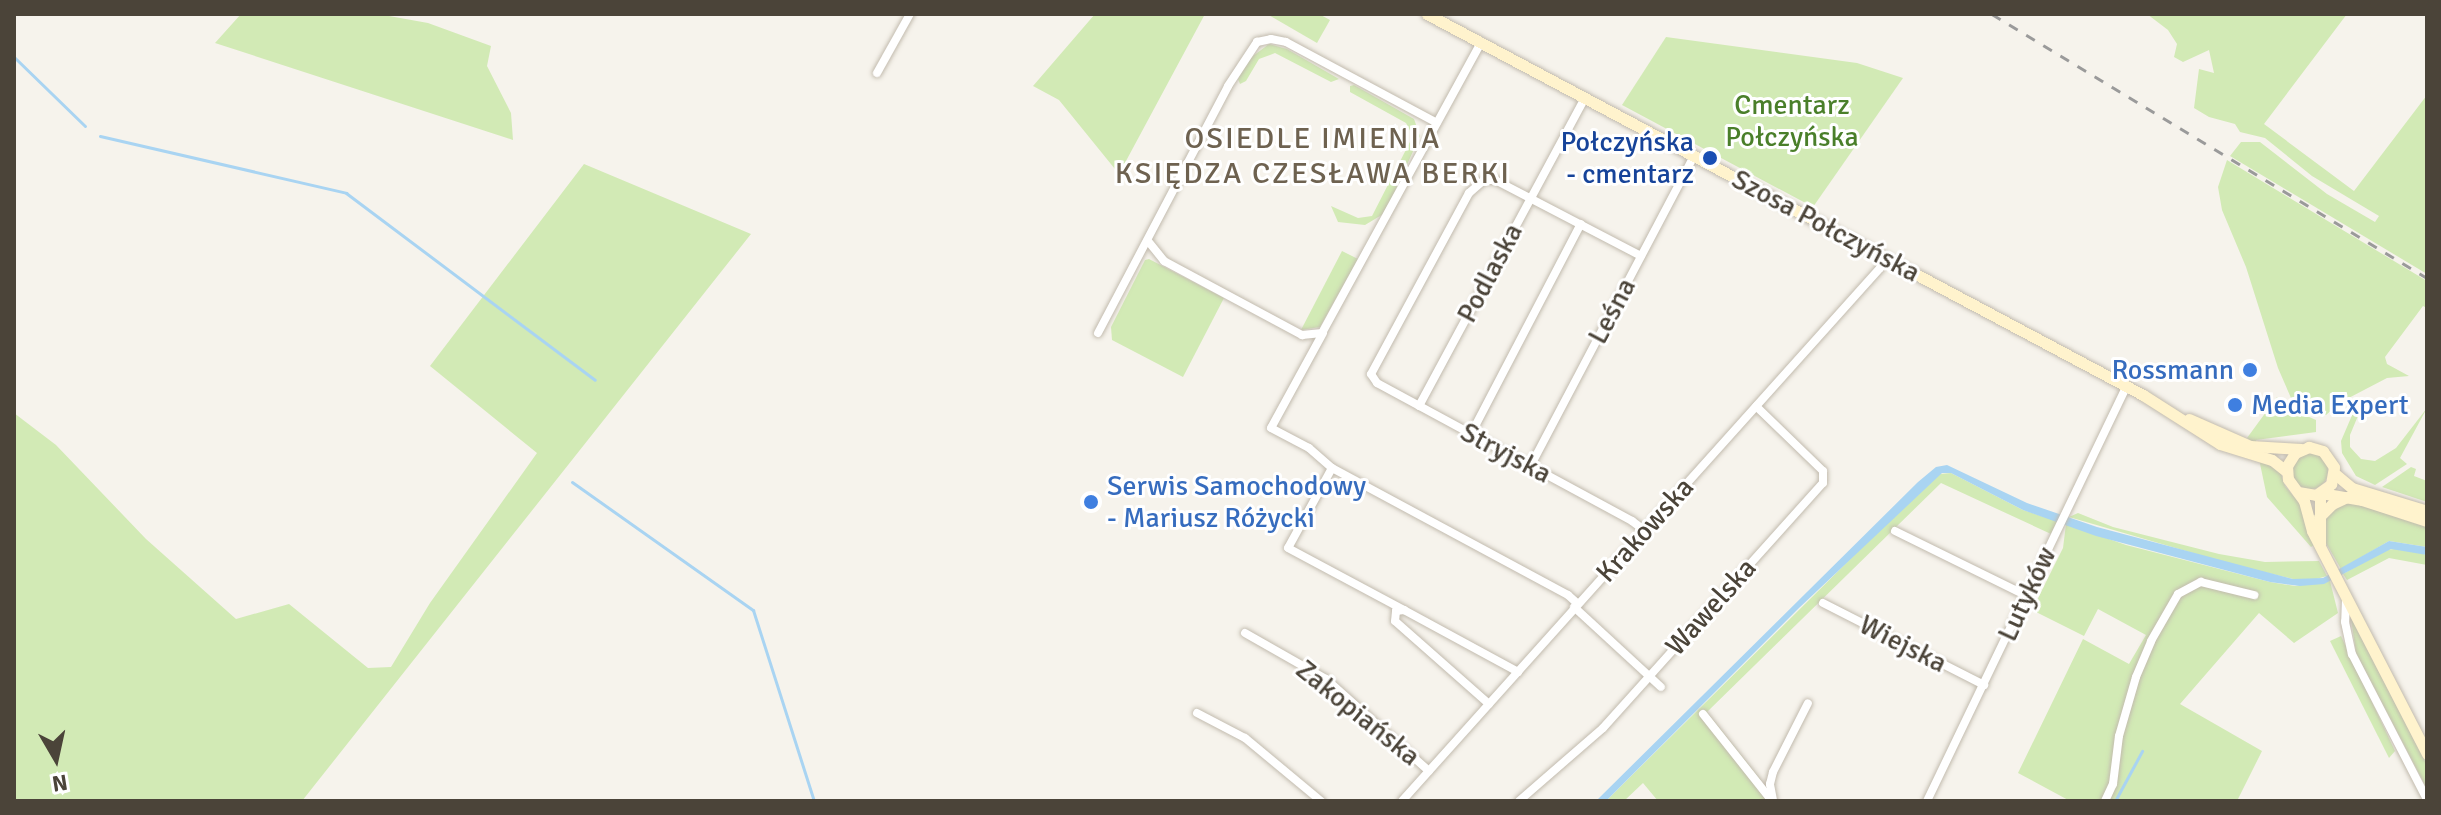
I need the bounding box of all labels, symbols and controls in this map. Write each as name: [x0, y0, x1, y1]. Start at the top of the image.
park label: Cmentarz Połczyńska: [1725, 88, 1859, 154]
district label: OSIEDLE IMIENIA KSIĘDZA CZESŁAWA BERKI: [1115, 121, 1511, 192]
place label: Połczyńska - cmentarz: [1560, 125, 1694, 191]
marker: Połczyńska - cmentarz: [1701, 149, 1719, 167]
street label: Szosa Połczyńska: [1726, 162, 1926, 290]
street label: Podlaska: [1450, 218, 1530, 328]
street label: Leśna: [1581, 272, 1643, 350]
place label: Rossmann: [2111, 353, 2234, 387]
marker: Rossmann: [2241, 361, 2259, 379]
place label: Media Expert: [2251, 388, 2409, 422]
marker: Media Expert: [2226, 396, 2244, 414]
street label: Stryjska: [1455, 415, 1557, 491]
place label: Serwis Samochodowy - Mariusz Różycki: [1107, 469, 1366, 535]
street label: Krakowska: [1589, 471, 1701, 589]
marker: Serwis Samochodowy - Mariusz Różycki: [1082, 493, 1100, 511]
street label: Lutyków: [1991, 541, 2063, 647]
street label: Wawelska: [1659, 551, 1763, 663]
street label: Wiejska: [1854, 608, 1952, 680]
street label: Zakopiańska: [1289, 653, 1427, 773]
north arrow: [16, 719, 96, 799]
text: N: [50, 769, 70, 798]

